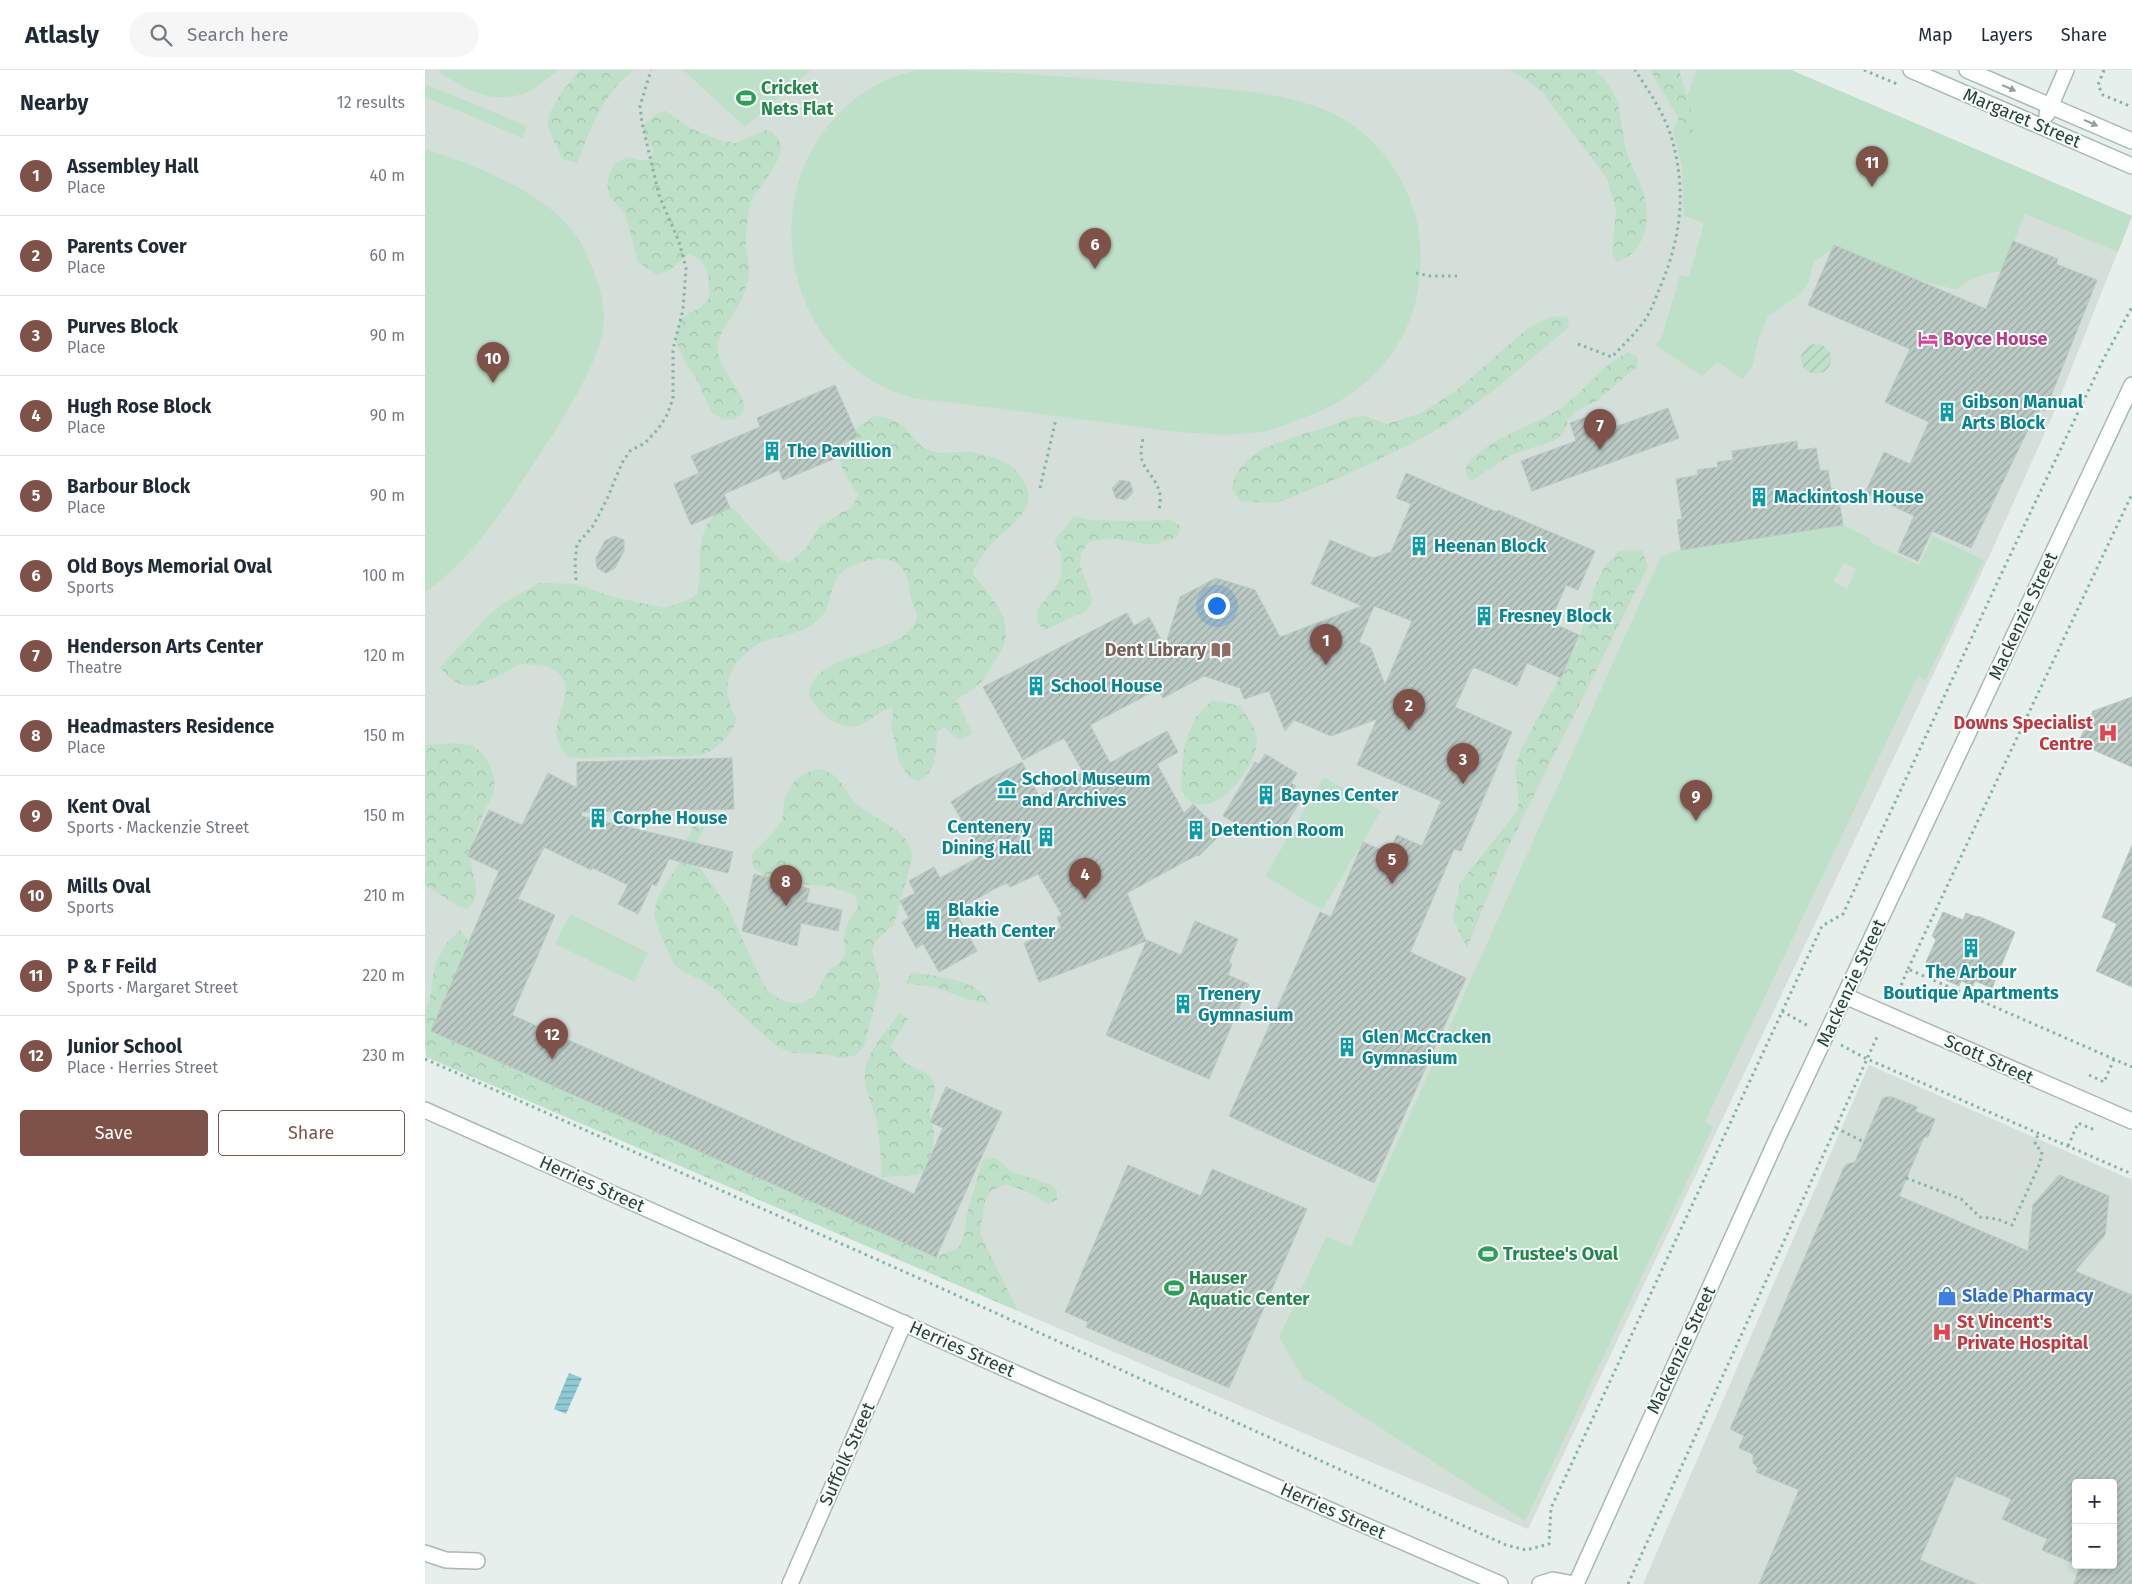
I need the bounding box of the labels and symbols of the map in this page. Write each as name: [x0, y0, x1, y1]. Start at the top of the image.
place label: Cricket Nets Flat: [761, 77, 834, 120]
street label: Margaret Street: [1960, 83, 2085, 153]
one-way arrow: [2002, 84, 2016, 92]
sports icon: Cricket Nets Flat: [735, 87, 757, 109]
one-way arrow: [2084, 120, 2098, 128]
pin: 11: [1856, 146, 1888, 187]
pin: 6: [1079, 228, 1111, 269]
hotel icon: Boyce House: [1917, 328, 1939, 350]
place label: Boyce House: [1943, 328, 2048, 350]
pin: 10: [477, 342, 509, 383]
place label: Gibson Manual Arts Block: [1961, 391, 2084, 434]
building icon: Gibson Manual Arts Block: [1936, 401, 1958, 423]
pin: 7: [1584, 409, 1616, 450]
building icon: The Pavillion: [761, 440, 783, 462]
place label: The Pavillion: [787, 440, 892, 462]
building icon: Mackintosh House: [1748, 486, 1770, 508]
place label: Mackintosh House: [1774, 486, 1924, 508]
building icon: Heenan Block: [1408, 535, 1430, 557]
place label: Heenan Block: [1434, 535, 1547, 557]
street label: Mackenzie Street: [1984, 548, 2062, 683]
your location: [1204, 593, 1230, 619]
building icon: Fresney Block: [1473, 605, 1495, 627]
place label: Fresney Block: [1499, 605, 1613, 627]
pin: 1: [1310, 624, 1342, 665]
place label: Dent Library: [1105, 639, 1207, 661]
library icon: Dent Library: [1210, 639, 1232, 661]
building icon: School House: [1025, 675, 1047, 697]
place label: School House: [1051, 675, 1162, 697]
pin: 2: [1393, 689, 1425, 730]
place label: Downs Specialist Centre: [1954, 712, 2094, 755]
hospital icon: Downs Specialist Centre: [2097, 722, 2119, 744]
pin: 3: [1447, 743, 1479, 784]
place label: School Museum and Archives: [1022, 768, 1151, 811]
museum icon: School Museum and Archives: [996, 778, 1018, 800]
pin: 9: [1680, 780, 1712, 821]
building icon: Baynes Center: [1255, 784, 1277, 806]
place label: Baynes Center: [1281, 784, 1399, 806]
building icon: Corphe House: [587, 807, 609, 829]
place label: Corphe House: [613, 807, 728, 829]
place label: Centenery Dining Hall: [942, 816, 1032, 859]
building icon: Detention Room: [1185, 819, 1207, 841]
place label: Detention Room: [1211, 819, 1344, 841]
building icon: Centenery Dining Hall: [1035, 826, 1057, 848]
pin: 5: [1376, 843, 1408, 884]
pin: 4: [1069, 858, 1101, 899]
pin: 8: [770, 865, 802, 906]
place label: Blakie Heath Center: [948, 899, 1056, 942]
building icon: Blakie Heath Center: [922, 909, 944, 931]
street label: Mackenzie Street: [1812, 915, 1890, 1050]
building icon: The Arbour Boutique Apartments: [1960, 937, 1982, 959]
place label: The Arbour Boutique Apartments: [1883, 961, 2059, 1004]
place label: Trenery Gymnasium: [1198, 983, 1294, 1026]
building icon: Trenery Gymnasium: [1172, 993, 1194, 1015]
pin: 12: [536, 1018, 568, 1059]
place label: Glen McCracken Gymnasium: [1362, 1026, 1491, 1069]
street label: Scott Street: [1941, 1030, 2037, 1089]
building icon: Glen McCracken Gymnasium: [1336, 1036, 1358, 1058]
street label: Herries Street: [536, 1151, 648, 1217]
sports icon: Trustee's Oval: [1477, 1243, 1499, 1265]
place label: Trustee's Oval: [1503, 1243, 1619, 1265]
place label: Hauser Aquatic Center: [1188, 1267, 1310, 1310]
sports icon: Hauser Aquatic Center: [1163, 1277, 1185, 1299]
street label: Mackenzie Street: [1642, 1282, 1720, 1417]
shop icon: Slade Pharmacy: [1936, 1285, 1958, 1307]
place label: Slade Pharmacy: [1962, 1285, 2094, 1307]
place label: St Vincent's Private Hospital: [1957, 1311, 2089, 1354]
street label: Herries Street: [906, 1316, 1018, 1382]
hospital icon: St Vincent's Private Hospital: [1931, 1321, 1953, 1343]
street label: Suffolk Street: [814, 1398, 880, 1509]
street label: Herries Street: [1277, 1478, 1389, 1544]

